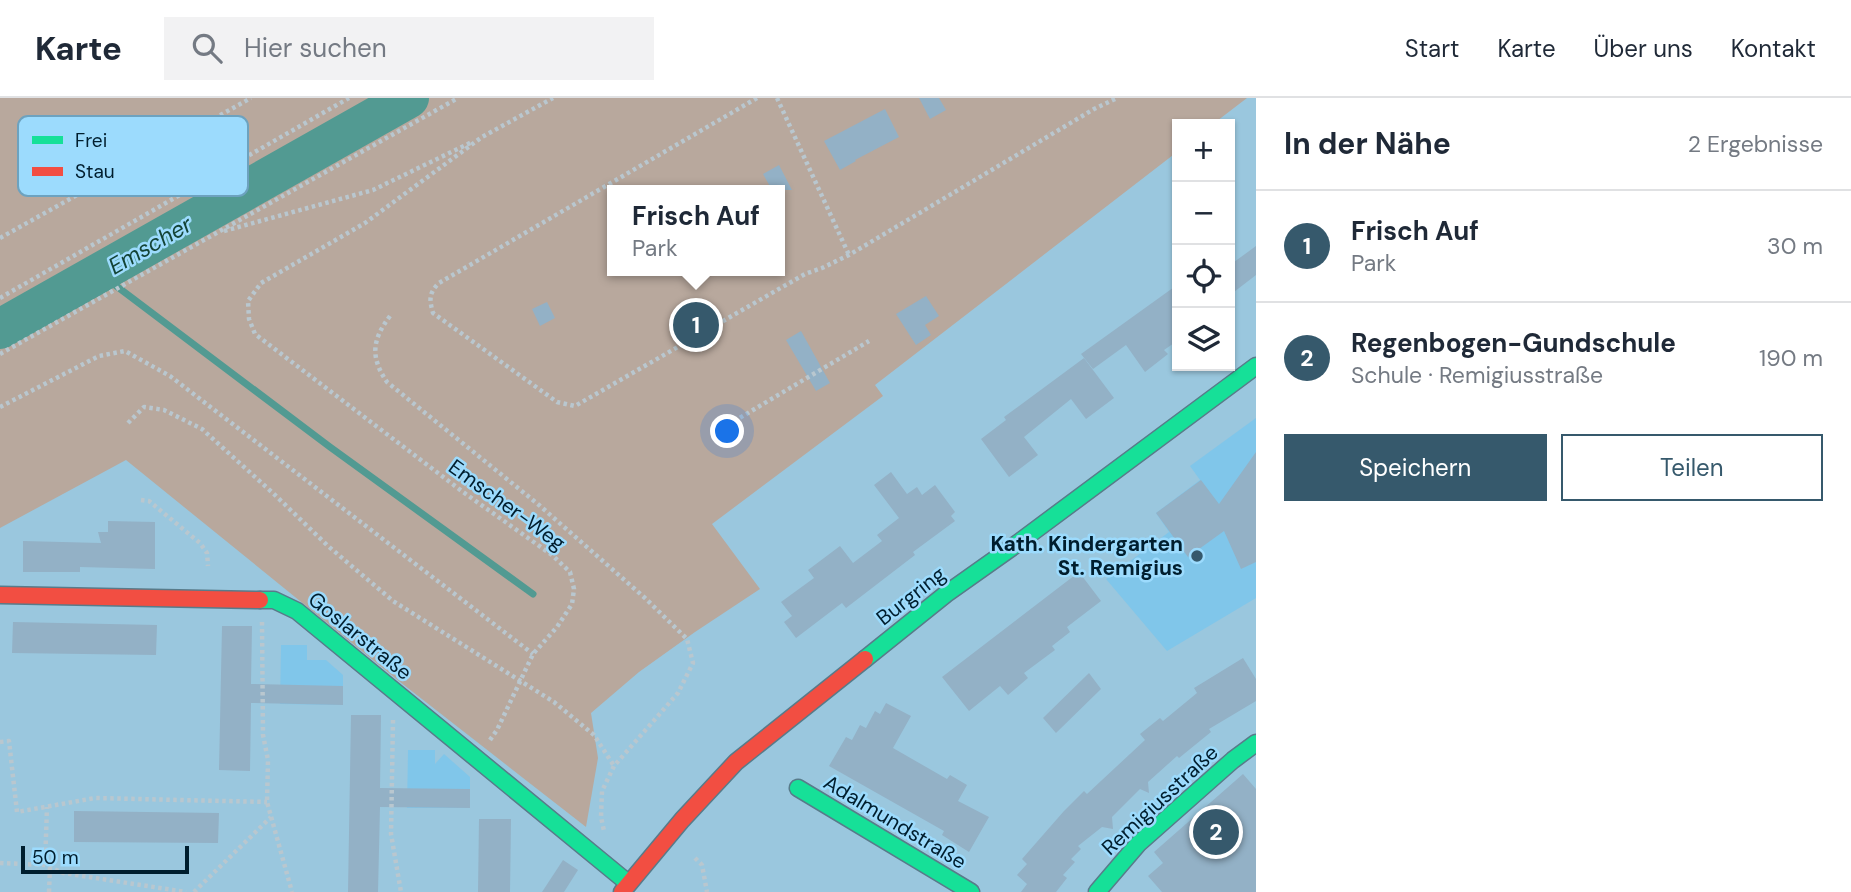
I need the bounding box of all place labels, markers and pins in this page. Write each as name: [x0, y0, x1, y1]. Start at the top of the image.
pin: 1: [673, 299, 719, 351]
place label: Kath. Kindergarten St. Remigius: [991, 530, 1183, 582]
marker: Kath. Kindergarten St. Remigius: [1189, 548, 1205, 564]
pin: 2: [1193, 806, 1239, 858]

